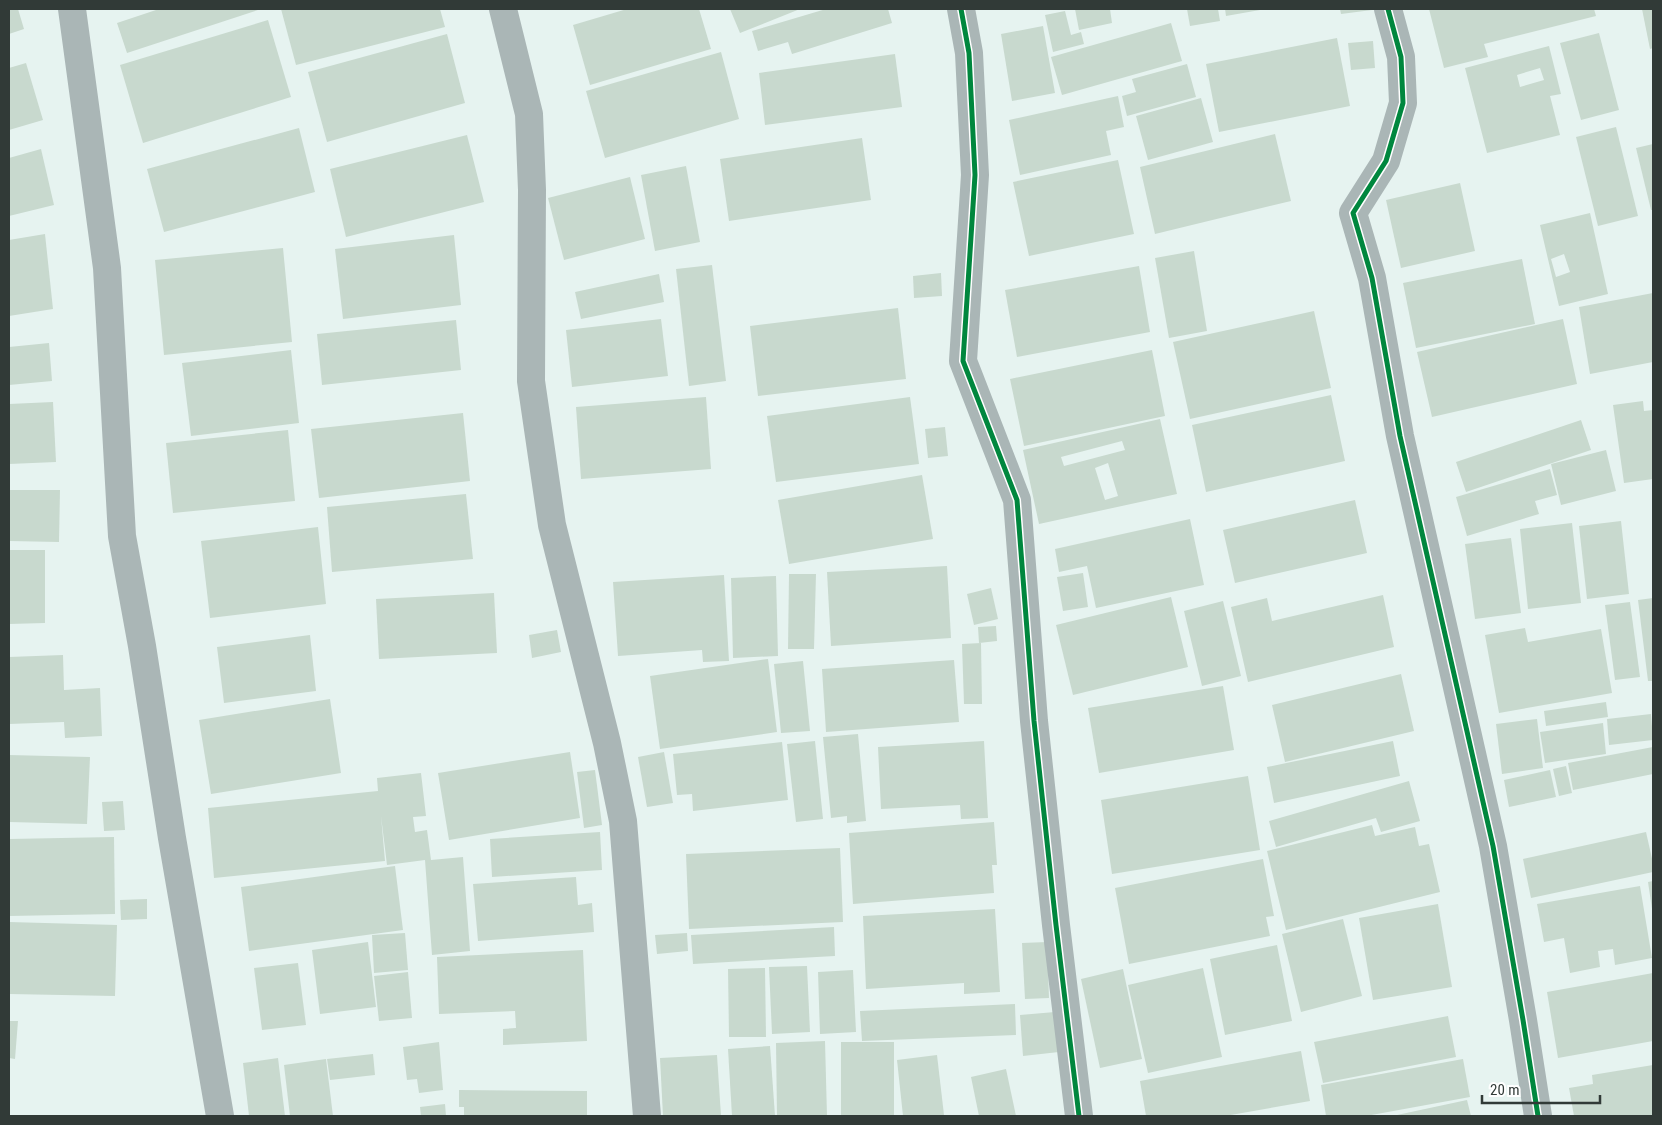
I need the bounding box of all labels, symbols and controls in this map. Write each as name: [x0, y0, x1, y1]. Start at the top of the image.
scale bar: [1482, 1072, 1600, 1104]
text: 20 m: [1490, 1081, 1520, 1099]

